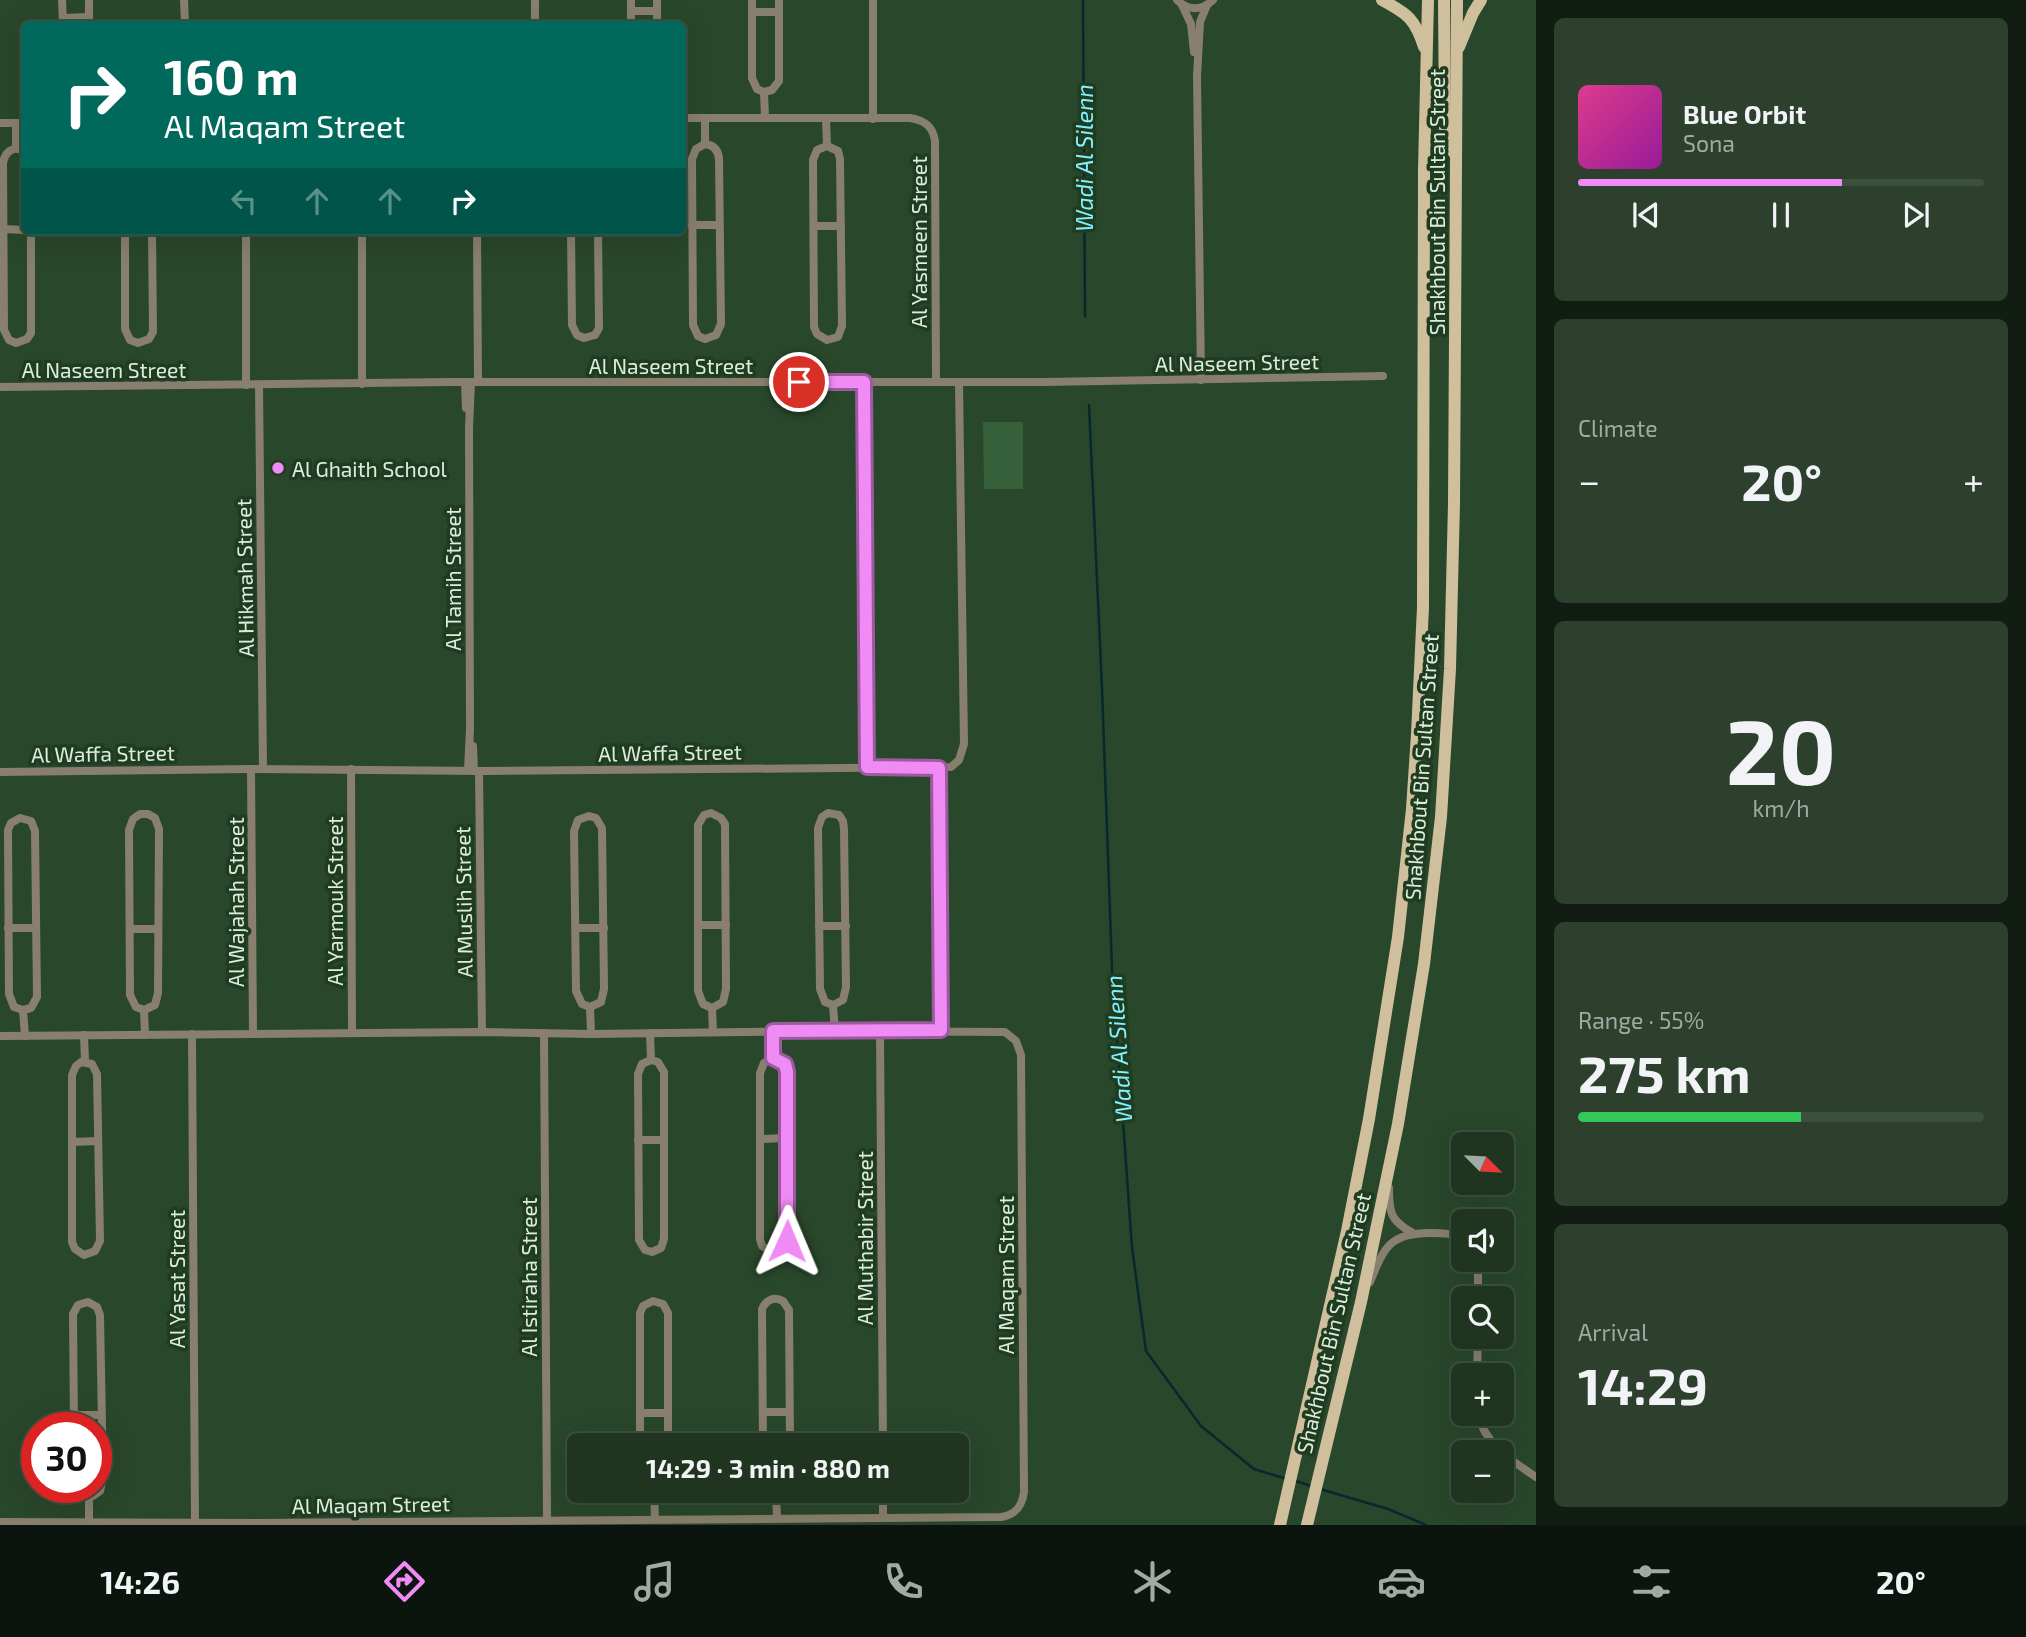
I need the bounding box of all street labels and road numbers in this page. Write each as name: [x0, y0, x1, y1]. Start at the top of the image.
street label: Shakhbout Bin Sultan Street: [1424, 69, 1449, 335]
street label: Al Yasmeen Street: [906, 156, 931, 328]
street label: Al Naseem Street: [1155, 348, 1319, 376]
street label: Al Naseem Street: [589, 353, 753, 378]
street label: Al Naseem Street: [22, 357, 186, 382]
street label: Al Hikmah Street: [230, 499, 258, 657]
street label: Al Tamih Street: [440, 507, 465, 651]
street label: Shakhbout Bin Sultan Street: [1399, 633, 1443, 901]
street label: Al Waffa Street: [598, 738, 742, 766]
street label: Al Waffa Street: [31, 739, 175, 767]
street label: Al Yarmouk Street: [322, 816, 347, 986]
street label: Al Wajahah Street: [223, 817, 249, 987]
street label: Al Muslih Street: [449, 826, 477, 978]
street label: Al Muthabir Street: [852, 1151, 877, 1325]
street label: Shakhbout Bin Sultan Street: [1291, 1190, 1375, 1456]
street label: Al Maqam Street: [993, 1196, 1018, 1354]
street label: Al Istiraha Street: [516, 1197, 541, 1357]
street label: Al Yasat Street: [164, 1210, 189, 1348]
street label: Al Maqam Street: [292, 1490, 450, 1518]

